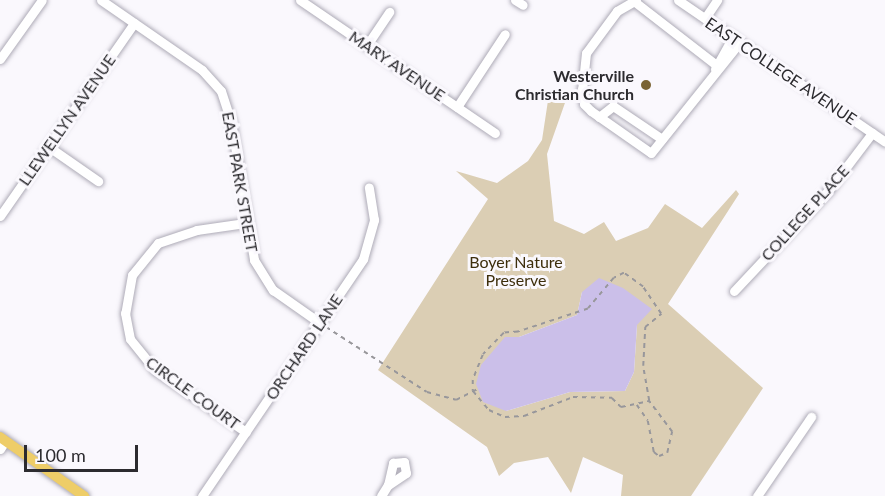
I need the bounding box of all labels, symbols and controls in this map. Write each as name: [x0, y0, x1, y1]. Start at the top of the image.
street label: EAST COLLEGE AVENUE: [701, 13, 861, 129]
street label: MARY AVENUE: [345, 27, 449, 105]
street label: LLEWELLYN AVENUE: [14, 51, 120, 189]
place label: Westerville Christian Church: [515, 66, 634, 104]
marker: Westerville Christian Church: [639, 78, 653, 92]
street label: EAST PARK STREET: [218, 110, 262, 254]
street label: COLLEGE PLACE: [757, 161, 853, 265]
park label: Boyer Nature Preserve: [469, 252, 563, 290]
street label: ORCHARD LANE: [262, 291, 346, 403]
street label: CIRCLE COURT: [142, 352, 244, 434]
scale bar: [27, 433, 141, 471]
text: 100 m: [35, 444, 86, 466]

